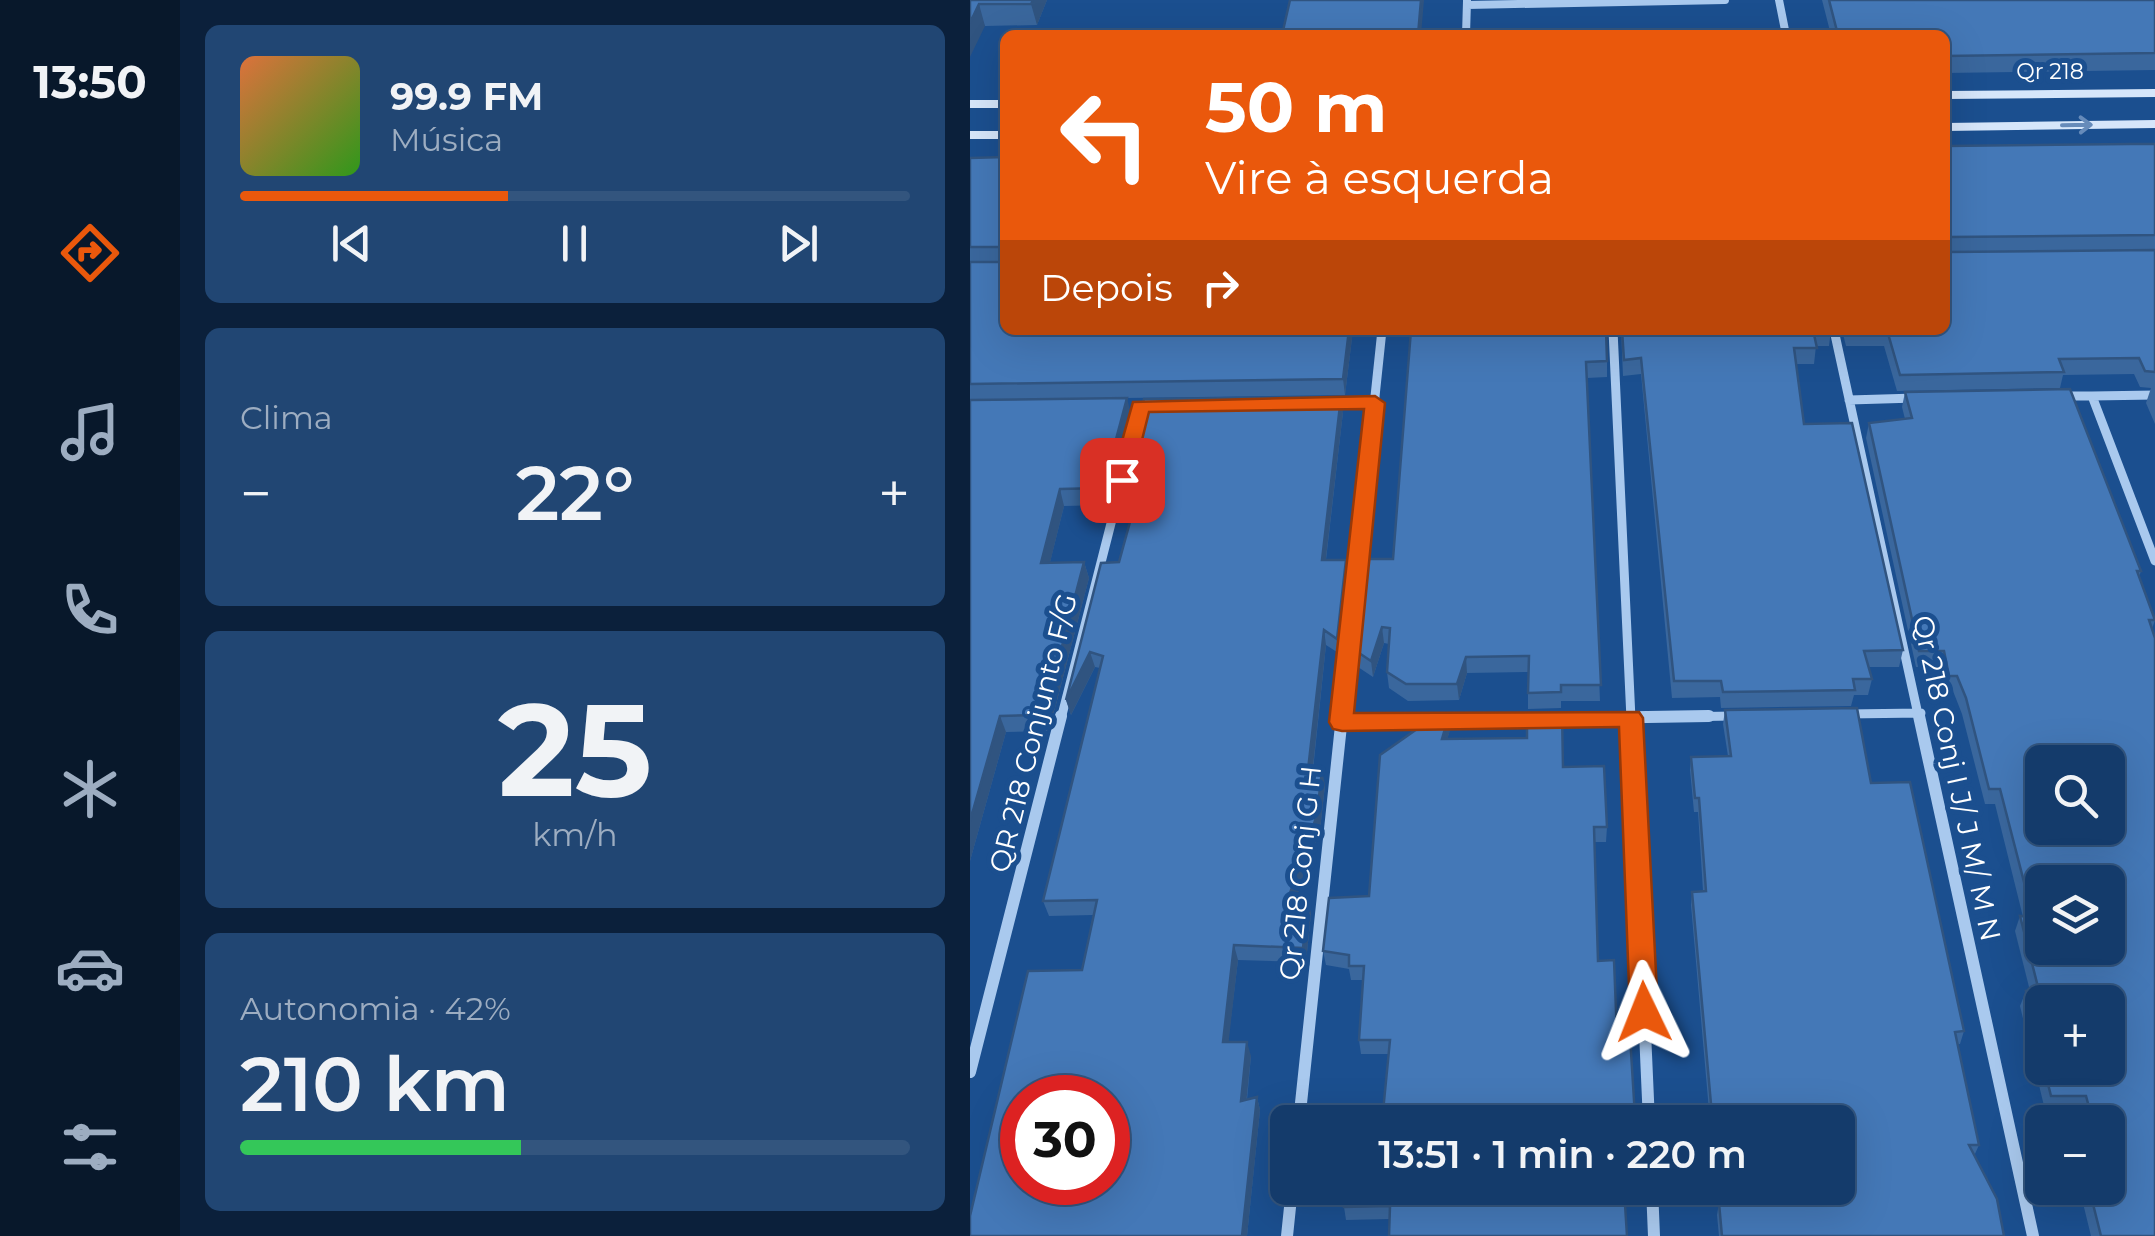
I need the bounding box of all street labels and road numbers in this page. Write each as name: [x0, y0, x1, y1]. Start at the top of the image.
street label: Qr 218: [2016, 58, 2084, 85]
street label: QR 218 Conjunto F/G: [982, 590, 1084, 876]
street label: Qr 218 Conj I J/ J M/ M N: [1906, 612, 2008, 944]
street label: Qr 218 Conj G H: [1272, 764, 1328, 982]

